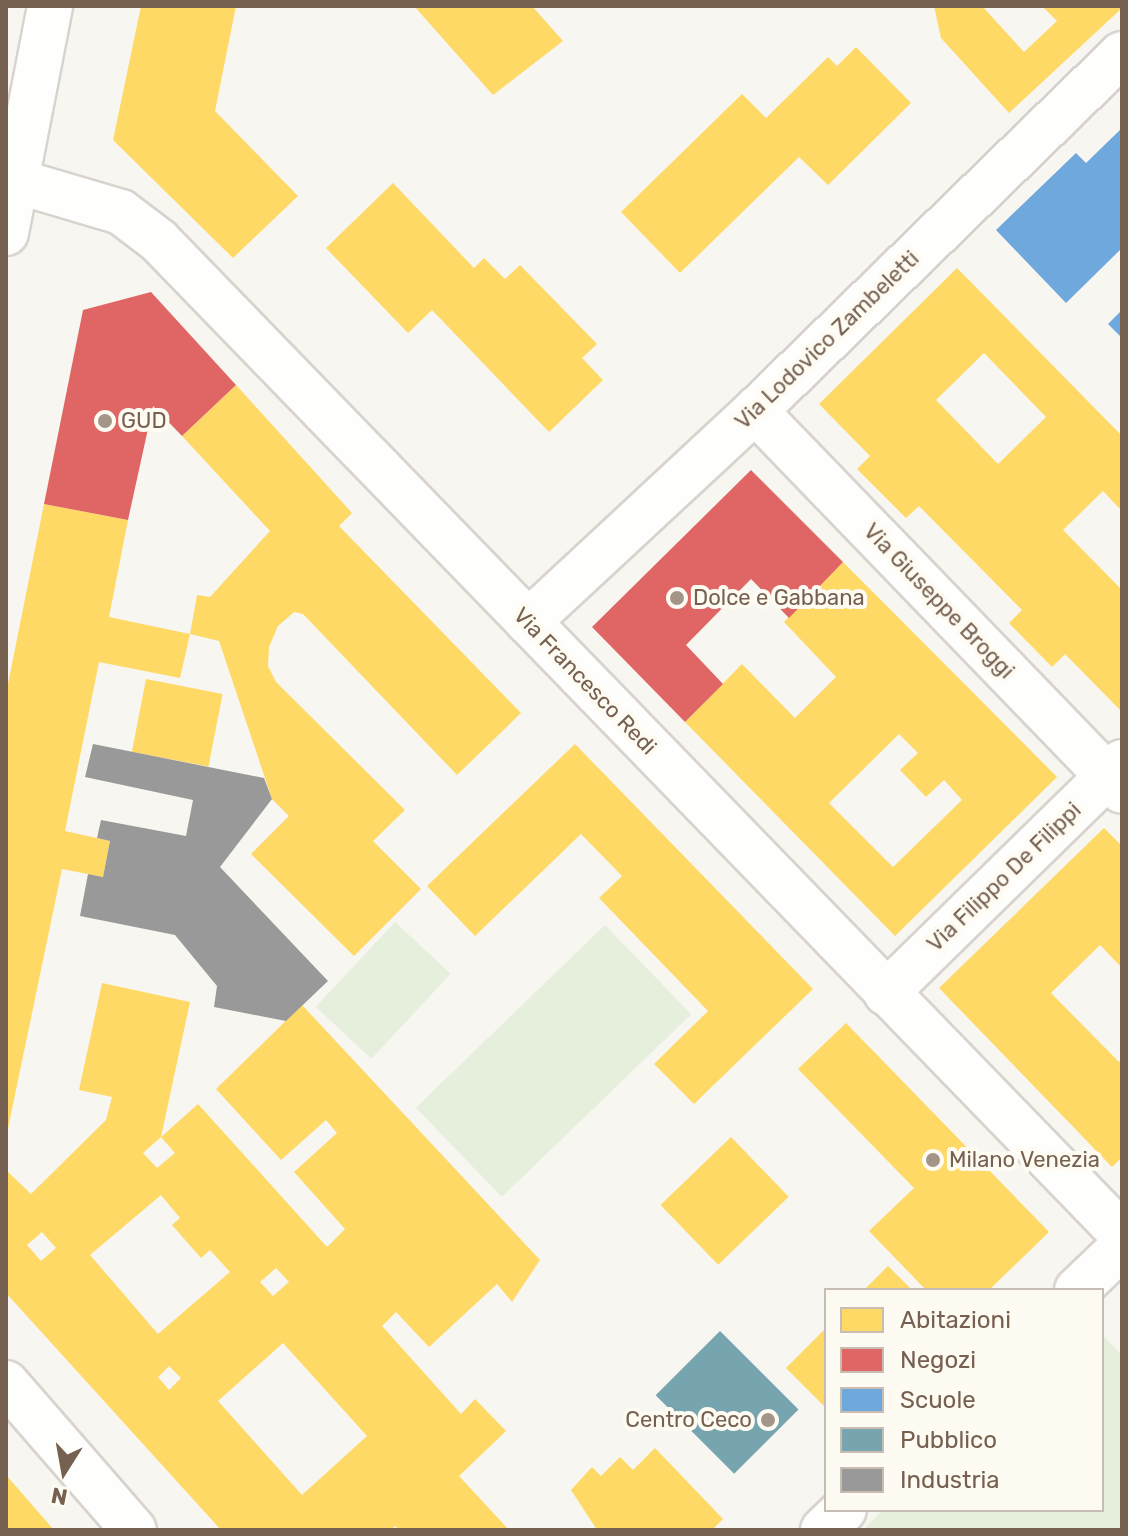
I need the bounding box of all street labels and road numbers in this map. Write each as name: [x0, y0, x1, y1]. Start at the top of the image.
street label: Via Lodovico Zambeletti: [730, 245, 924, 435]
street label: Via Giuseppe Broggi: [858, 518, 1020, 684]
street label: Via Francesco Redi: [508, 602, 662, 760]
street label: Via Filippo De Filippi: [922, 797, 1086, 957]

